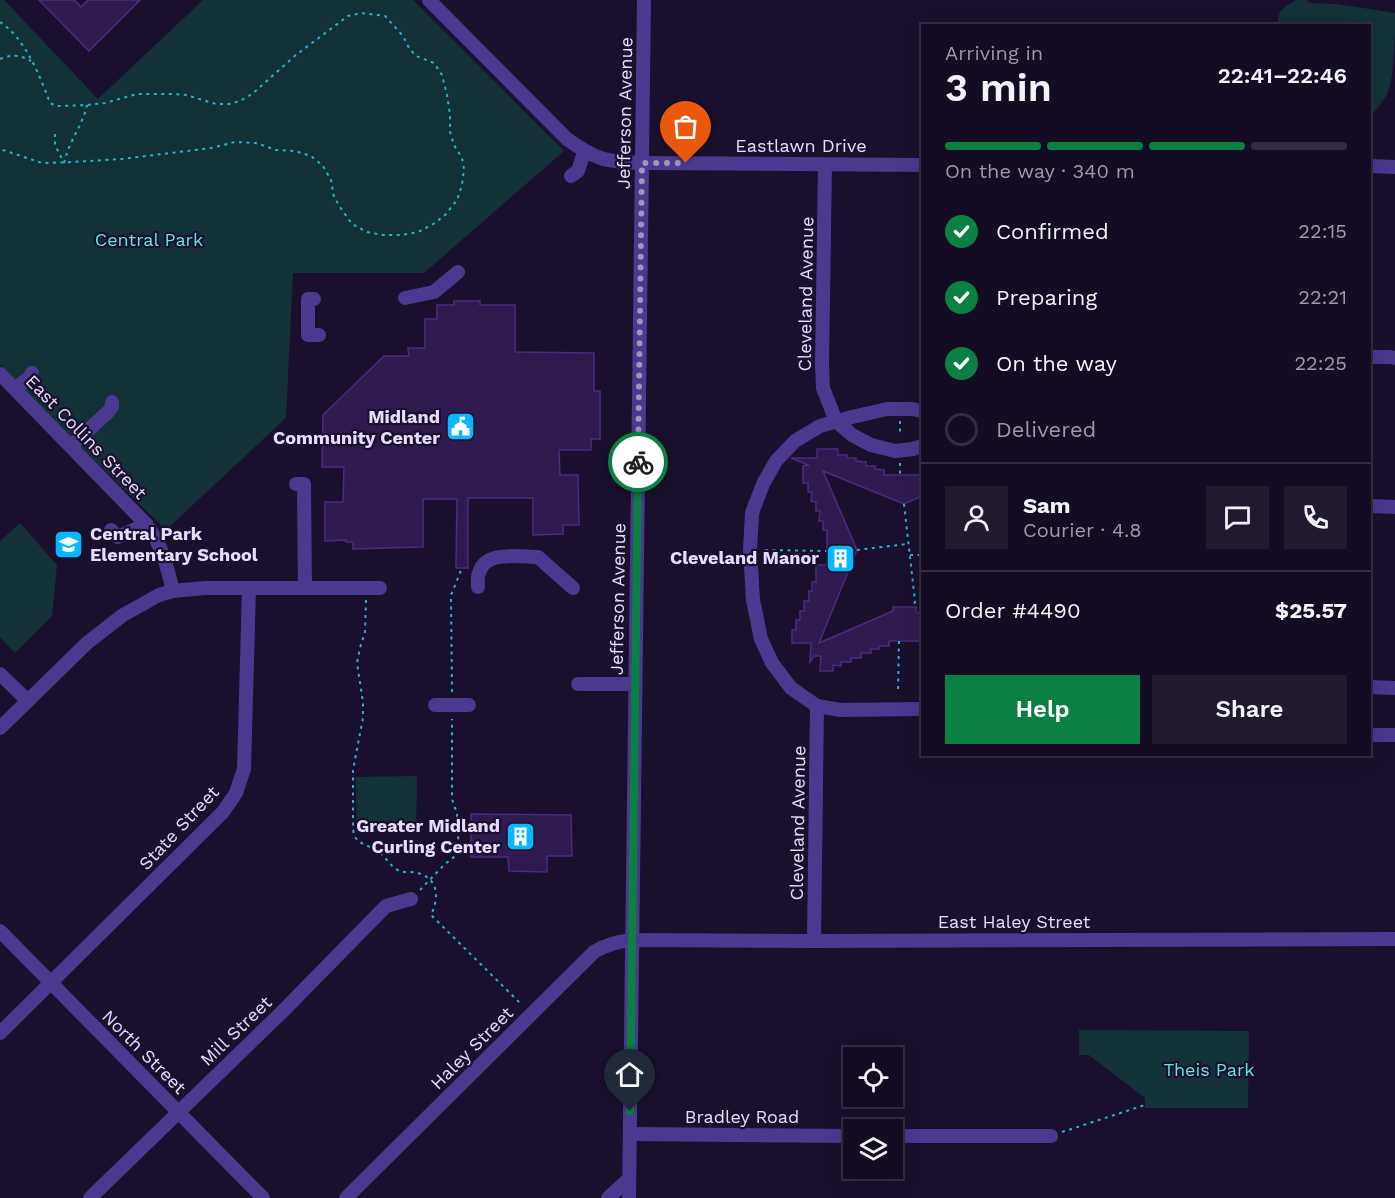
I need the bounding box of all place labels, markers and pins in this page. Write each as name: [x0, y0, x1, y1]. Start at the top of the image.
pin: [660, 101, 711, 163]
place label: Midland Community Center: [273, 406, 440, 448]
public building icon: Midland Community Center: [445, 411, 477, 443]
place label: Central Park Elementary School: [90, 523, 258, 565]
school or university icon: Central Park Elementary School: [53, 528, 85, 560]
building icon: Cleveland Manor: [824, 542, 856, 574]
place label: Cleveland Manor: [670, 547, 819, 568]
place label: Greater Midland Curling Center: [356, 815, 500, 857]
building icon: Greater Midland Curling Center: [505, 820, 537, 852]
pin: [604, 1049, 655, 1111]

